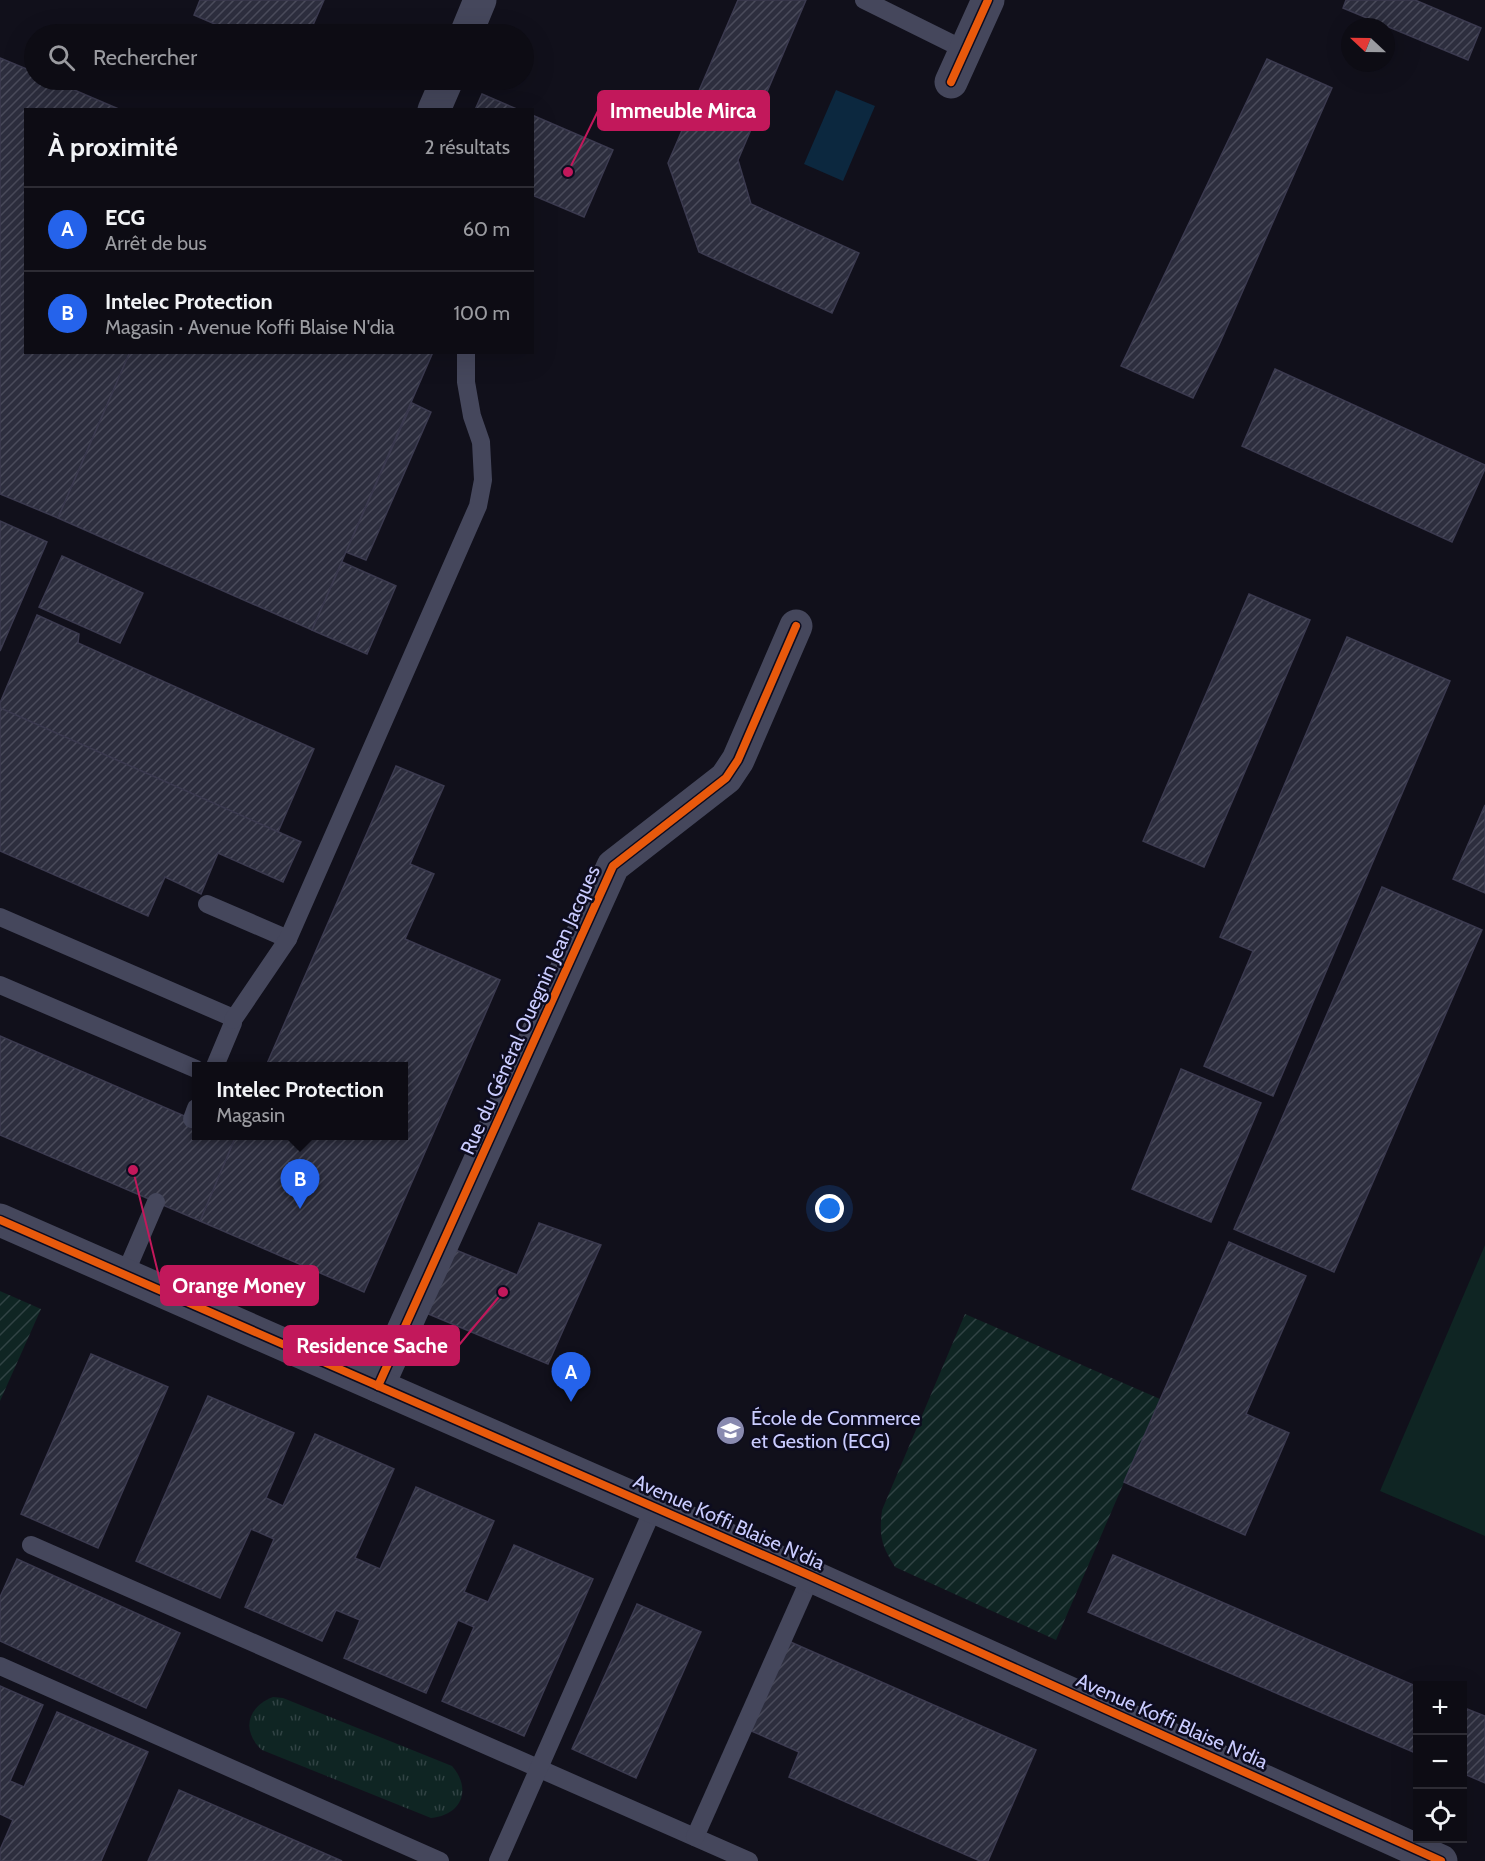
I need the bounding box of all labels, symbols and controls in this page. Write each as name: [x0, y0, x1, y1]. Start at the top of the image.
north arrow: [1341, 18, 1395, 72]
search box: [24, 24, 534, 90]
icon: search: [45, 41, 78, 74]
text: Rechercher: [93, 44, 197, 71]
callout: Immeuble Mirca: [598, 91, 769, 130]
text: Immeuble Mirca: [610, 98, 757, 123]
text: À proximité: [48, 131, 178, 163]
text: 2 résultats: [424, 135, 510, 159]
text: ECG: [105, 204, 145, 231]
text: A: [61, 217, 74, 241]
text: 60 m: [463, 217, 510, 241]
text: Arrêt de bus: [105, 231, 207, 255]
text: Intelec Protection: [105, 288, 273, 315]
text: B: [61, 301, 74, 325]
text: 100 m: [454, 301, 510, 325]
text: Magasin · Avenue Koffi Blaise N'dia: [105, 315, 395, 339]
street label: Rue du Général Ouegnin Jean Jacques: [455, 862, 605, 1158]
popup: [192, 1062, 408, 1140]
text: Intelec Protection: [216, 1076, 384, 1103]
text: Magasin: [216, 1103, 285, 1127]
pin: B: [280, 1160, 320, 1209]
your location: [815, 1194, 844, 1223]
callout: Orange Money: [161, 1266, 318, 1305]
text: Orange Money: [172, 1273, 306, 1298]
callout: Residence Sache: [284, 1326, 459, 1365]
text: Residence Sache: [296, 1333, 448, 1358]
pin: A: [552, 1352, 590, 1402]
place label: École de Commerce et Gestion (ECG): [751, 1406, 921, 1453]
school or university icon: École de Commerce et Gestion (ECG): [714, 1414, 746, 1446]
street label: Avenue Koffi Blaise N'dia: [630, 1469, 829, 1575]
street label: Avenue Koffi Blaise N'dia: [1073, 1668, 1272, 1774]
map controls: [1413, 1681, 1467, 1843]
button: +: [1413, 1681, 1467, 1735]
button: −: [1413, 1735, 1467, 1789]
button: locate: [1413, 1789, 1467, 1843]

